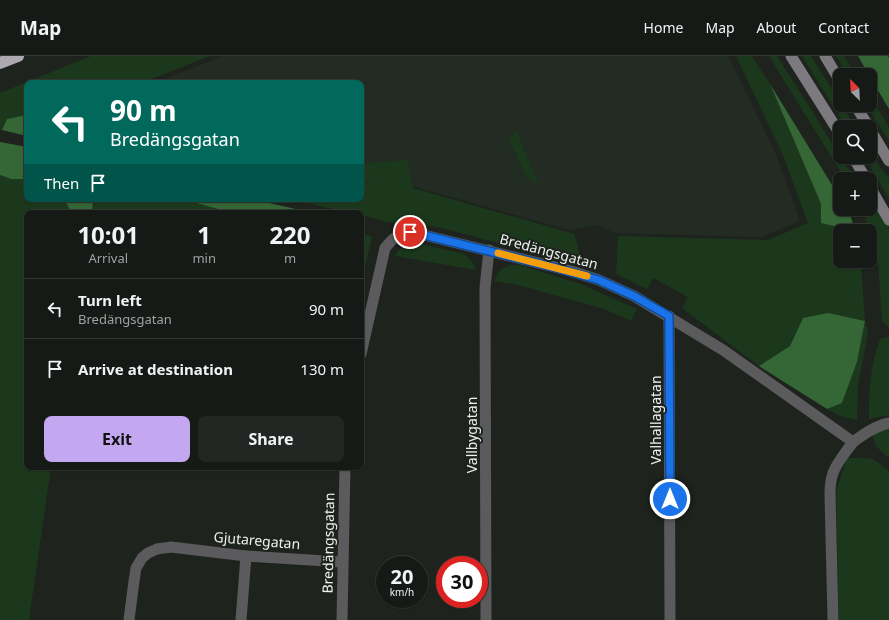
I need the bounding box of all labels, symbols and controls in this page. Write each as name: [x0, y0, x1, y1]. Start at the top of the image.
text: Map: [20, 15, 61, 41]
text: Home: [644, 18, 683, 37]
text: Map: [705, 18, 735, 37]
text: About: [757, 18, 796, 37]
text: Contact: [818, 18, 869, 37]
north arrow: [833, 68, 877, 112]
map controls: [833, 68, 877, 268]
text: 90 m: [110, 91, 177, 129]
icon: left: [44, 96, 96, 148]
button: search: [833, 120, 877, 164]
text: Bredängsgatan: [110, 127, 240, 151]
icon: arrive: [87, 172, 109, 194]
button: +: [833, 172, 877, 216]
text: Then: [44, 173, 79, 193]
pin: [393, 215, 427, 249]
text: 10:01: [77, 218, 139, 251]
text: 1: [197, 218, 211, 251]
text: 220: [269, 218, 311, 251]
icon: arrive: [399, 221, 421, 243]
button: −: [833, 224, 877, 268]
street label: Bredängsgatan: [498, 229, 600, 273]
text: Arrival: [88, 249, 128, 267]
text: min: [192, 249, 216, 267]
text: m: [284, 249, 296, 267]
text: Turn left: [78, 290, 142, 310]
icon: left: [44, 298, 66, 320]
text: 90 m: [309, 299, 344, 319]
text: Bredängsgatan: [78, 310, 172, 328]
icon: arrive: [44, 358, 66, 380]
text: Arrive at destination: [78, 359, 233, 379]
text: 130 m: [300, 359, 344, 379]
street label: Valhallagatan: [646, 375, 665, 465]
street label: Vallbygatan: [462, 397, 481, 473]
button: Exit: [44, 416, 190, 462]
button: Share: [198, 416, 344, 462]
position arrow: [649, 478, 691, 520]
street label: Bredängsgatan: [318, 492, 338, 594]
street label: Gjutaregatan: [213, 527, 301, 553]
speed limit sign: 30: [436, 556, 488, 608]
text: 20: [391, 563, 413, 590]
text: km/h: [390, 585, 414, 599]

